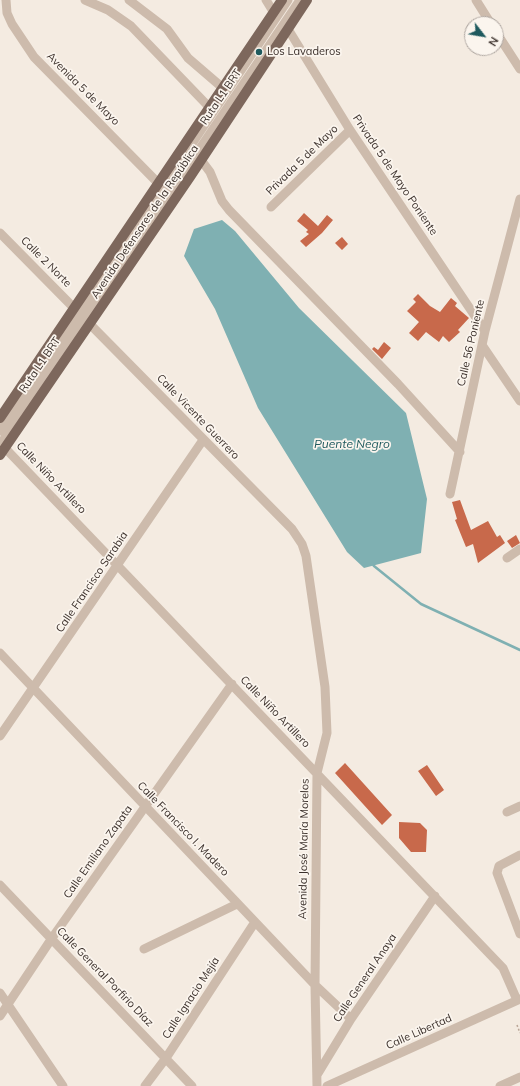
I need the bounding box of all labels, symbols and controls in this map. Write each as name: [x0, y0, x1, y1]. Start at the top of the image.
north arrow: [464, 16, 504, 56]
text: N: [485, 34, 502, 49]
place label: Los Lavaderos: [267, 45, 341, 59]
marker: Los Lavaderos: [254, 47, 264, 57]
street label: Avenida 5 de Mayo: [44, 50, 122, 128]
street label: Ruta L1 BRT: [198, 67, 244, 127]
street label: Privada 5 de Mayo Poniente: [350, 112, 440, 238]
street label: Privada 5 de Mayo: [263, 122, 341, 198]
street label: Avenida Defensores de la República: [88, 143, 202, 301]
street label: Calle 2 Norte: [18, 234, 74, 290]
street label: Calle 56 Poniente: [455, 298, 487, 388]
street label: Ruta L1 BRT: [17, 335, 63, 395]
street label: Calle Vicente Guerrero: [154, 372, 242, 462]
water label: Puente Negro: [314, 437, 390, 451]
street label: Calle Niño Artillero: [13, 439, 89, 517]
street label: Calle Francisco Sarabia: [53, 529, 131, 635]
street label: Calle Niño Artillero: [237, 673, 313, 751]
street label: Avenida José María Morelos: [296, 778, 312, 920]
street label: Calle Francisco I. Madero: [134, 779, 232, 879]
street label: Calle Emiliano Zapata: [61, 803, 135, 901]
street label: Calle General Porfirio Díaz: [54, 925, 156, 1029]
street label: Calle General Anaya: [330, 931, 400, 1025]
street label: Calle Ignacio Mejía: [160, 955, 222, 1041]
street label: Calle Libertad: [384, 1012, 454, 1052]

